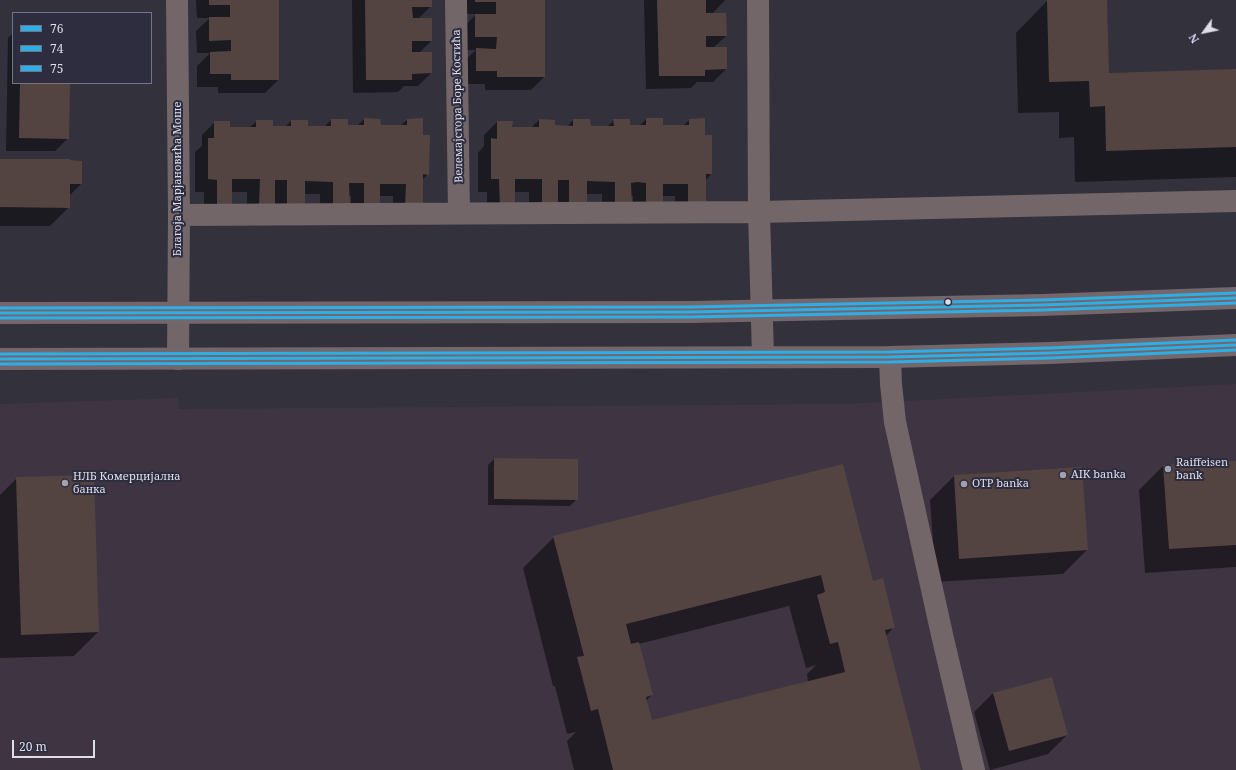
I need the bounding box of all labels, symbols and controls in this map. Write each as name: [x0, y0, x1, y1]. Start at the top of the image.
legend: [12, 12, 152, 84]
north arrow: [1184, 12, 1224, 52]
text: 76: [50, 20, 63, 37]
street label: Велемајстора Боре Костића: [450, 29, 466, 183]
text: N: [1185, 31, 1202, 47]
text: 74: [50, 40, 63, 57]
text: 75: [50, 60, 63, 77]
street label: Благоја Марјановића Моше: [171, 102, 185, 256]
unlabelled marker: [943, 297, 953, 307]
place label: Raiffeisen bank: [1176, 456, 1228, 482]
marker: Raiffeisen bank: [1163, 464, 1173, 474]
place label: AIK banka: [1071, 468, 1126, 482]
place label: НЛБ Комерцијална банка: [73, 470, 181, 496]
marker: AIK banka: [1058, 470, 1068, 480]
place label: OTP banka: [972, 477, 1029, 491]
marker: НЛБ Комерцијална банка: [60, 478, 70, 488]
marker: OTP banka: [959, 479, 969, 489]
scale bar: [14, 732, 97, 758]
text: 20 m: [19, 738, 47, 755]

